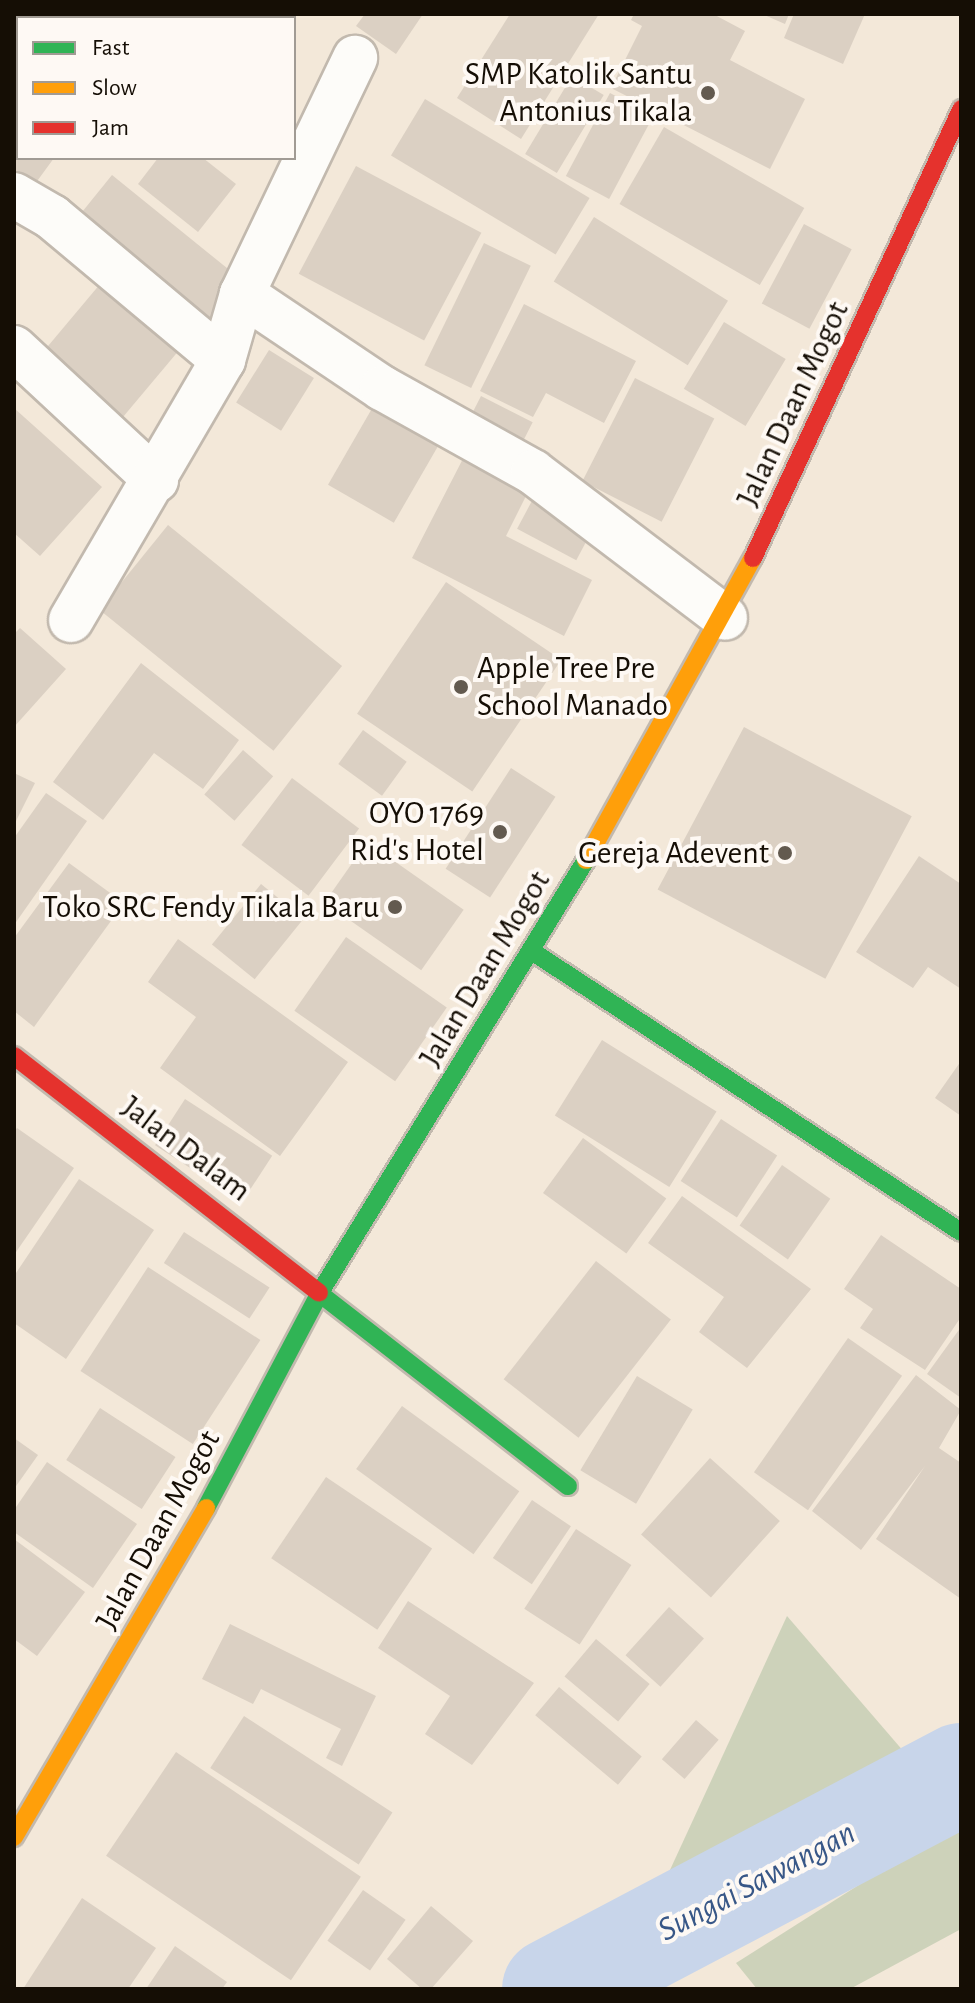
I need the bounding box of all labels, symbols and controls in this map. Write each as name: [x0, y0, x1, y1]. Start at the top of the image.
legend: [16, 16, 296, 160]
text: Fast: [92, 36, 129, 60]
place label: SMP Katolik Santu Antonius Tikala: [465, 56, 692, 131]
text: Slow: [92, 76, 137, 100]
marker: SMP Katolik Santu Antonius Tikala: [699, 84, 717, 102]
text: Jam: [92, 116, 129, 140]
street label: Jalan Daan Mogot: [729, 295, 857, 513]
place label: Apple Tree Pre School Manado: [477, 650, 668, 725]
marker: Apple Tree Pre School Manado: [452, 678, 470, 696]
place label: OYO 1769 Rid's Hotel: [350, 795, 484, 870]
marker: OYO 1769 Rid's Hotel: [491, 823, 509, 841]
place label: Gereja Adevent: [578, 834, 769, 872]
marker: Gereja Adevent: [776, 844, 794, 862]
street label: Jalan Daan Mogot: [411, 864, 559, 1074]
place label: Toko SRC Fendy Tikala Baru: [42, 888, 379, 926]
marker: Toko SRC Fendy Tikala Baru: [386, 898, 404, 916]
street label: Jalan Dalam: [114, 1088, 258, 1210]
street label: Jalan Daan Mogot: [87, 1424, 229, 1636]
water label: Sungai Sawangan: [651, 1813, 863, 1951]

